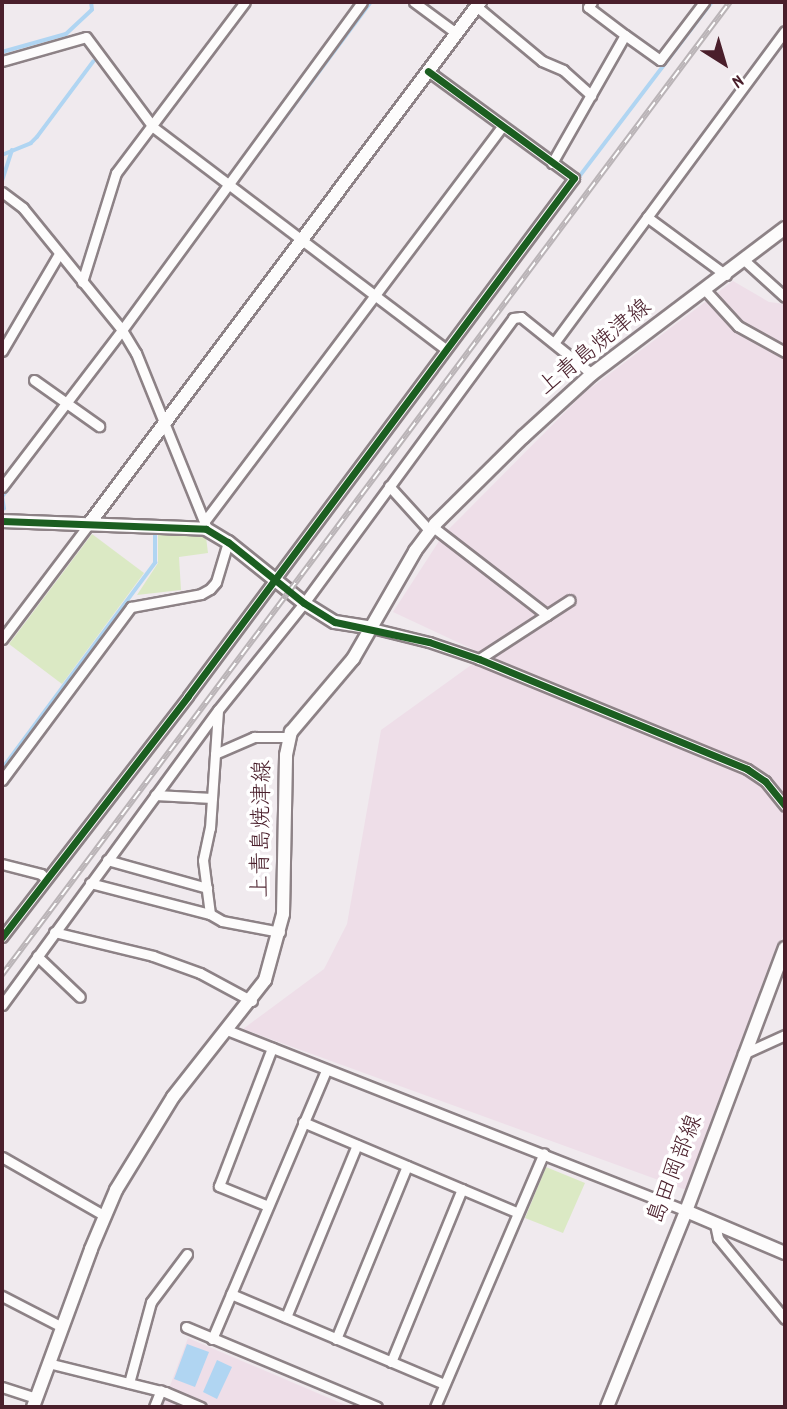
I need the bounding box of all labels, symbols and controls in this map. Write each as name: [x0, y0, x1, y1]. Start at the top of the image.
north arrow: [689, 28, 759, 98]
text: N: [725, 67, 749, 94]
street label: 上青島焼津線: [534, 295, 658, 403]
street label: 上青島焼津線: [249, 760, 279, 898]
street label: 島田岡部線: [644, 1111, 710, 1229]

